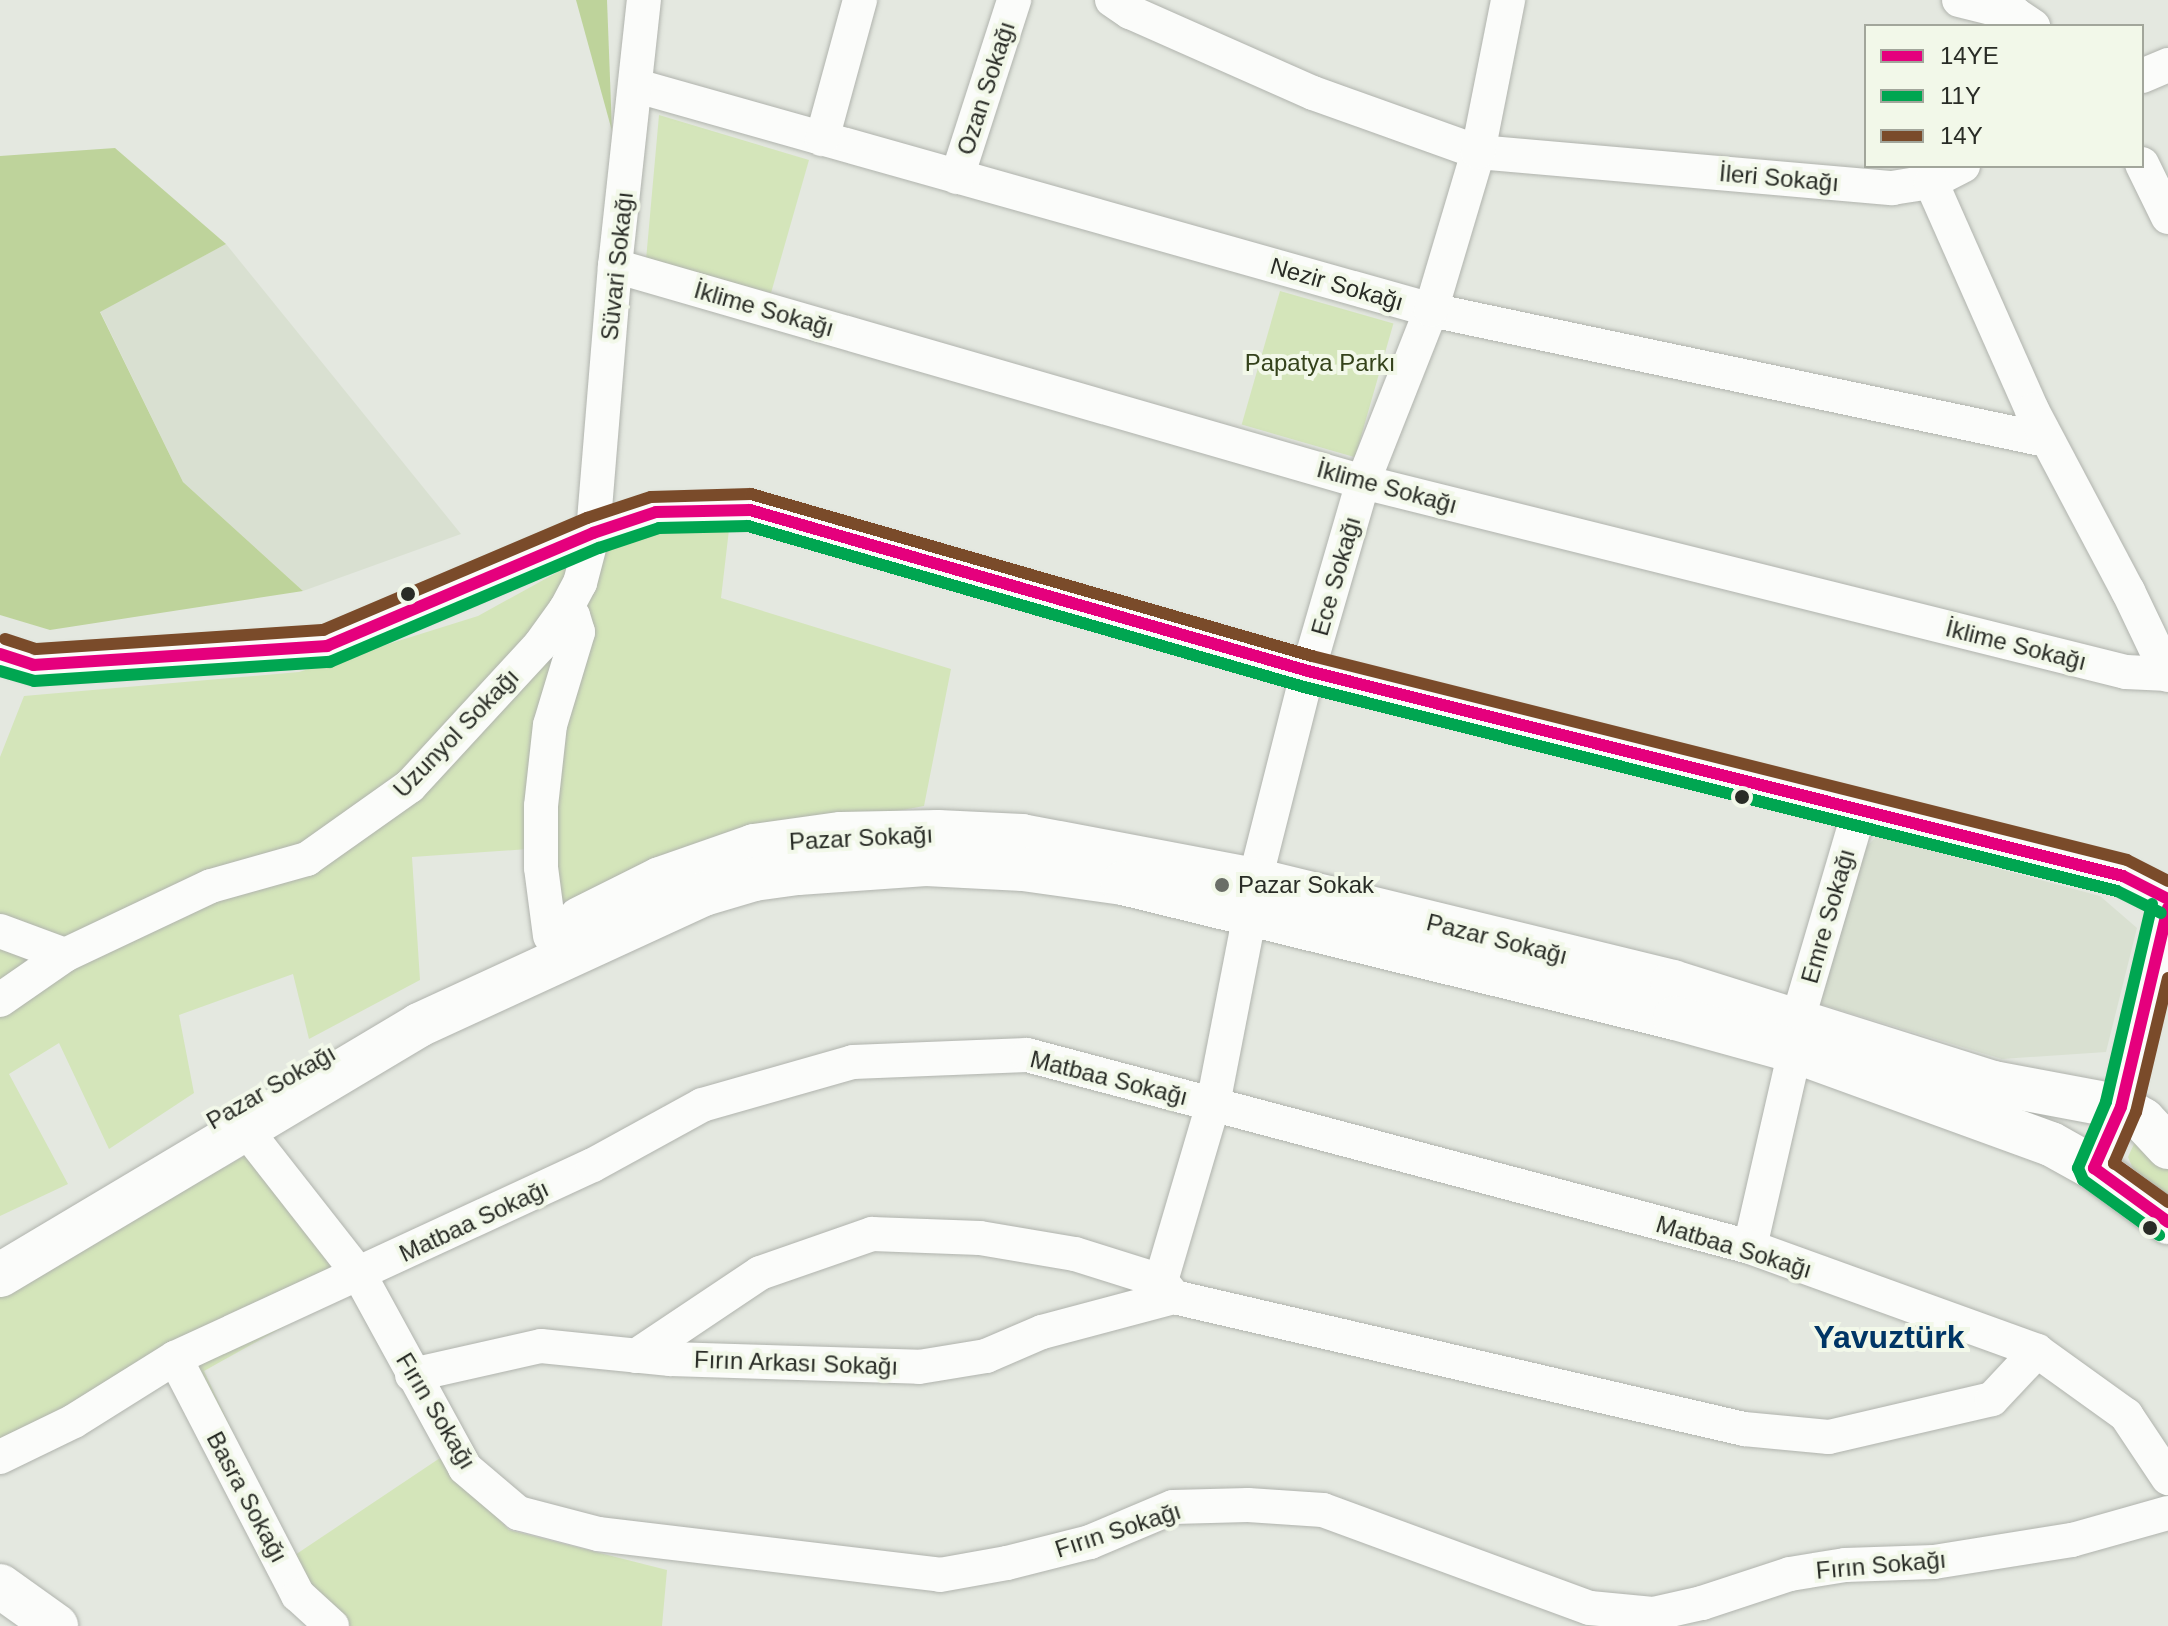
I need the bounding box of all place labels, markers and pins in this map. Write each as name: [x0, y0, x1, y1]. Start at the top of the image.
unlabelled marker: [400, 586, 416, 602]
unlabelled marker: [1734, 789, 1750, 805]
place label: Pazar Sokak: [1238, 871, 1374, 899]
marker: Pazar Sokak: [1213, 876, 1231, 894]
unlabelled marker: [2142, 1220, 2158, 1236]

